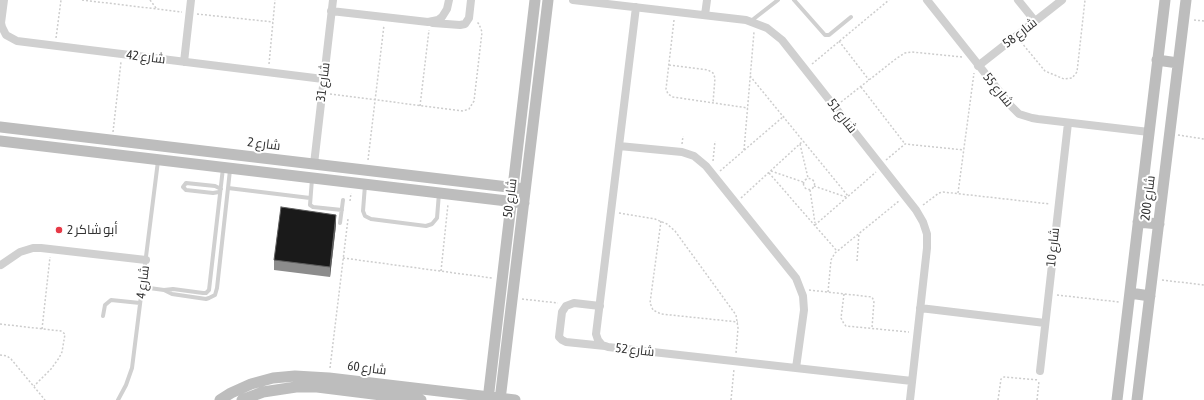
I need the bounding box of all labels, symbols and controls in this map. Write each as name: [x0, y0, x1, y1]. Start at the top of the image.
street label: شارع 58: [1000, 15, 1040, 51]
street label: شارع 42: [126, 47, 166, 67]
street label: شارع 31: [313, 62, 333, 102]
street label: شارع 55: [980, 70, 1016, 110]
street label: شارع 51: [824, 96, 860, 136]
street label: شارع 2: [247, 134, 281, 154]
street label: شارع 200: [1137, 175, 1159, 221]
street label: شارع 50: [500, 178, 520, 218]
place label: أبو شاكر 2: [67, 222, 118, 238]
marker: أبو شاكر 2: [54, 225, 64, 235]
street label: شارع 10: [1043, 227, 1063, 267]
street label: شارع 4: [133, 265, 153, 299]
street label: شارع 52: [615, 340, 655, 360]
street label: شارع 60: [347, 358, 387, 378]

